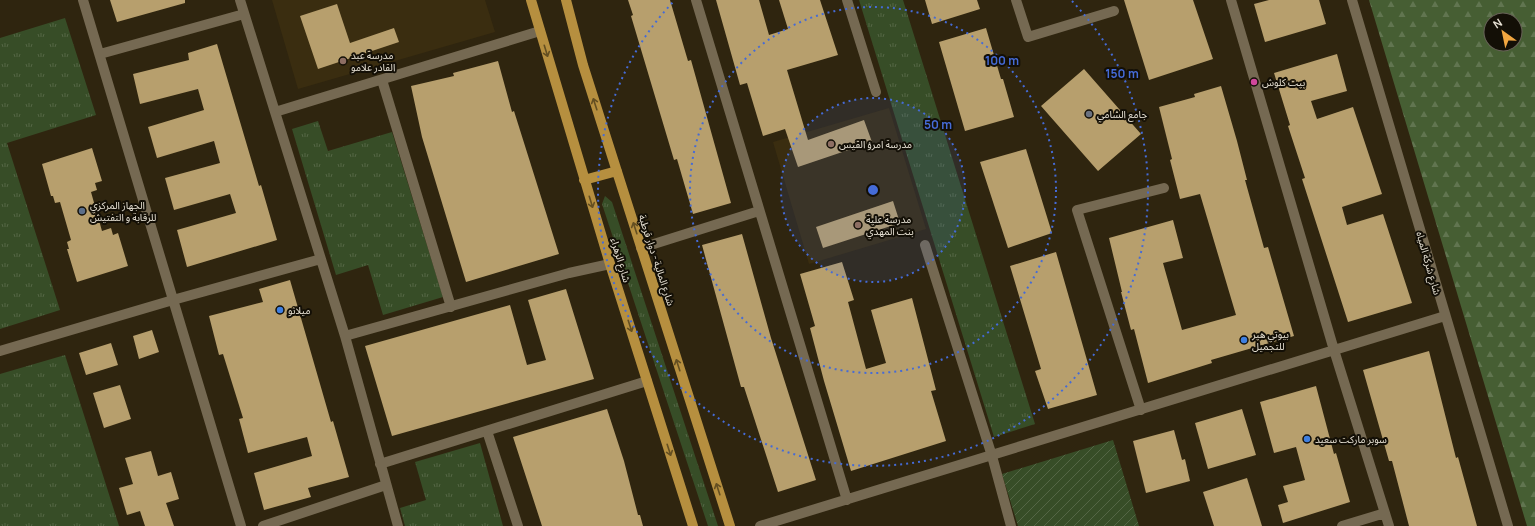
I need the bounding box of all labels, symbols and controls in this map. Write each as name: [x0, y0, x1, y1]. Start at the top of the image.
north arrow: [1483, 12, 1523, 52]
text: N: [1490, 15, 1505, 32]
one-way arrow: [543, 44, 550, 57]
place label: مدرسة عبد القادر علامو: [351, 48, 395, 74]
text: 100 m: [985, 52, 1019, 69]
marker: مدرسة عبد القادر علامو: [338, 56, 348, 66]
text: 150 m: [1105, 65, 1139, 82]
place label: بيت كلوش: [1262, 75, 1306, 89]
marker: بيت كلوش: [1249, 77, 1259, 87]
one-way arrow: [591, 98, 598, 111]
place label: جامع الشامي: [1097, 107, 1147, 122]
marker: جامع الشامي: [1084, 109, 1094, 119]
text: 50 m: [924, 116, 952, 133]
place label: مدرسة امرؤ القيس: [839, 137, 912, 151]
marker: مدرسة امرؤ القيس: [826, 139, 836, 149]
centre of rings: [866, 183, 880, 197]
one-way arrow: [588, 196, 595, 209]
place label: الجهاز المركزي للرقابة و التفتيش: [90, 198, 157, 224]
marker: الجهاز المركزي للرقابة و التفتيش: [77, 206, 87, 216]
place label: مدرسة علية بنت المهدي: [866, 212, 914, 239]
street label: شارع المالية - دوار قرطبة: [635, 213, 678, 308]
marker: مدرسة علية بنت المهدي: [853, 220, 863, 230]
one-way arrow: [631, 221, 638, 234]
street label: شارع شركة المياه: [1412, 230, 1445, 297]
street label: شارع الزهراء: [607, 236, 634, 284]
place label: ميلانو: [288, 303, 310, 317]
marker: ميلانو: [275, 305, 285, 315]
one-way arrow: [627, 320, 634, 333]
place label: بيوتي هير للتجميل: [1251, 327, 1289, 353]
marker: بيوتي هير للتجميل: [1239, 335, 1249, 345]
one-way arrow: [674, 359, 682, 371]
place label: سوبر ماركت سعيد: [1315, 432, 1387, 446]
marker: سوبر ماركت سعيد: [1302, 434, 1312, 444]
one-way arrow: [666, 444, 673, 457]
one-way arrow: [714, 483, 721, 496]

